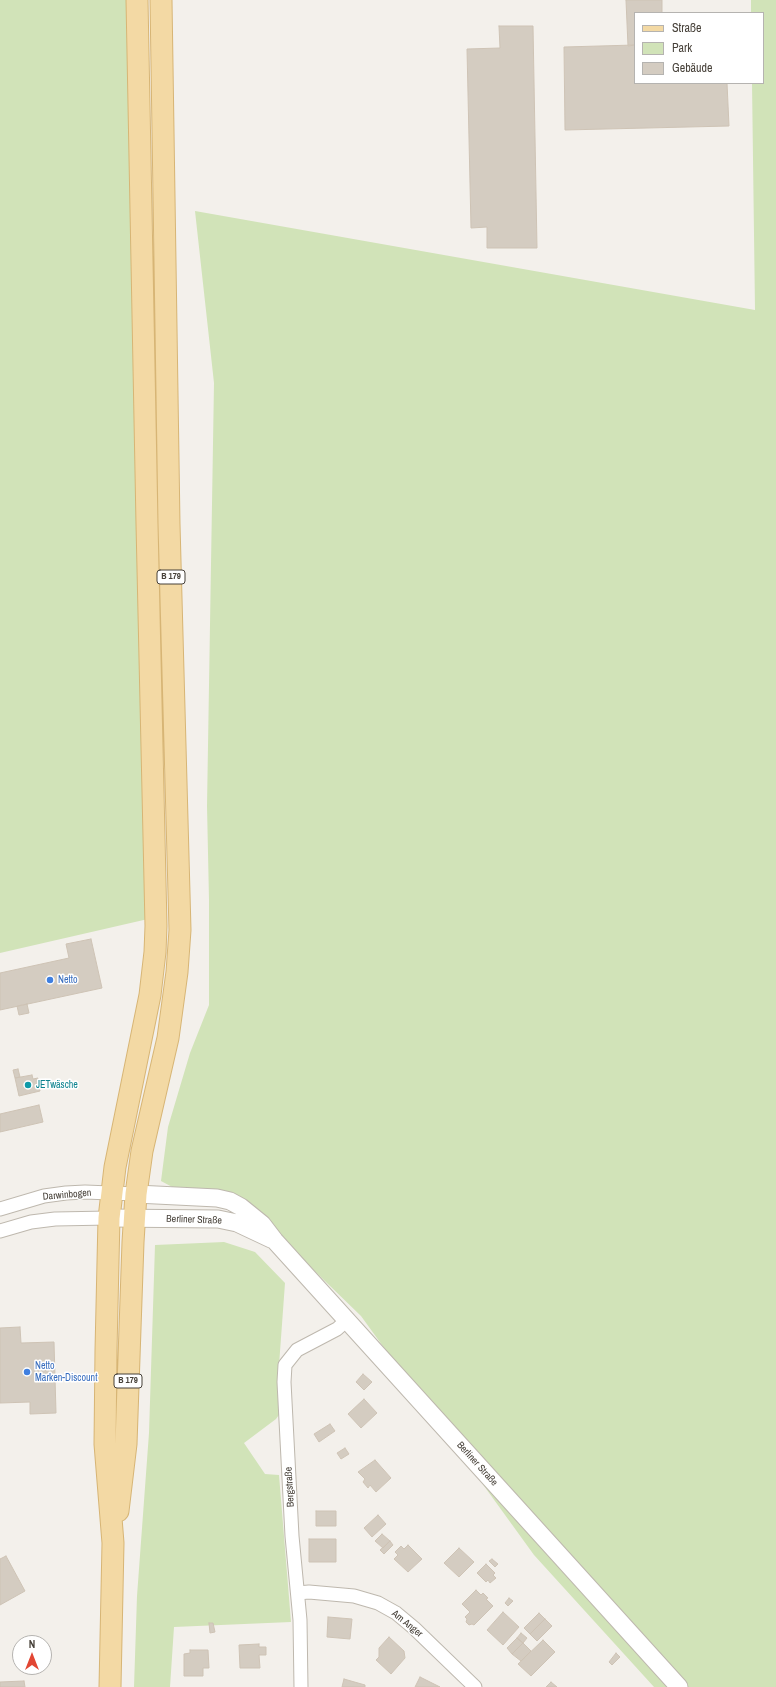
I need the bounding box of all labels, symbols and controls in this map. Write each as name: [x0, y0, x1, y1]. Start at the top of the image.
legend: [634, 12, 764, 84]
text: Straße: [672, 20, 702, 36]
text: Park: [672, 40, 692, 56]
text: Gebäude: [672, 60, 713, 76]
road number: B 179: [157, 570, 185, 584]
place label: Netto: [58, 974, 78, 986]
marker: Netto: [45, 975, 55, 985]
place label: JETwäsche: [36, 1079, 78, 1091]
marker: JETwäsche: [23, 1080, 33, 1090]
street label: Darwinbogen: [42, 1187, 92, 1203]
street label: Berliner Straße: [166, 1213, 222, 1227]
place label: Netto Marken-Discount: [35, 1360, 97, 1384]
marker: Netto Marken-Discount: [22, 1367, 32, 1377]
road number: B 179: [114, 1374, 142, 1388]
street label: Berliner Straße: [454, 1439, 500, 1489]
street label: Bergstraße: [283, 1466, 297, 1508]
street label: Am Anger: [389, 1608, 425, 1640]
north arrow: [12, 1635, 52, 1675]
text: N: [29, 1637, 35, 1651]

